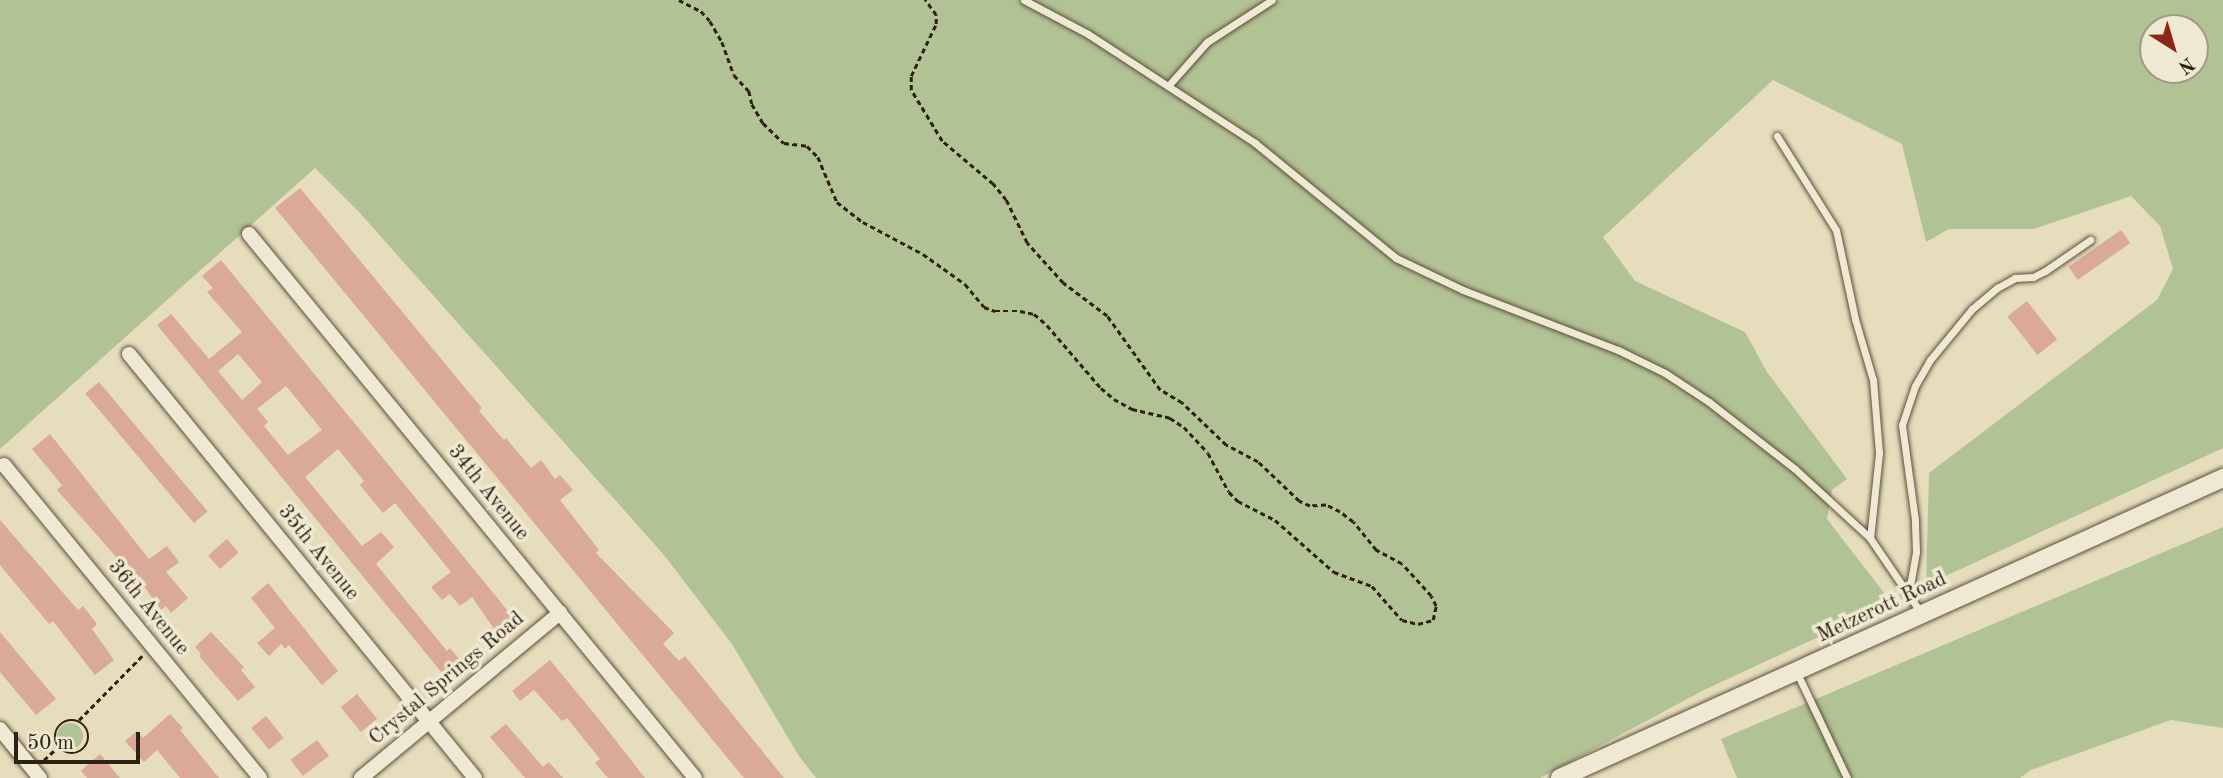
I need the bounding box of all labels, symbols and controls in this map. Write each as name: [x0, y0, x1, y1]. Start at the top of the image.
north arrow: [2139, 14, 2209, 84]
text: N: [2174, 53, 2197, 77]
street label: 34th Avenue: [442, 440, 534, 546]
street label: 35th Avenue: [272, 500, 364, 606]
street label: 36th Avenue: [102, 555, 194, 661]
street label: Metzerott Road: [1813, 567, 1951, 649]
street label: Crystal Springs Road: [364, 607, 530, 751]
scale bar: [18, 718, 144, 762]
text: 50 m: [27, 733, 74, 754]

